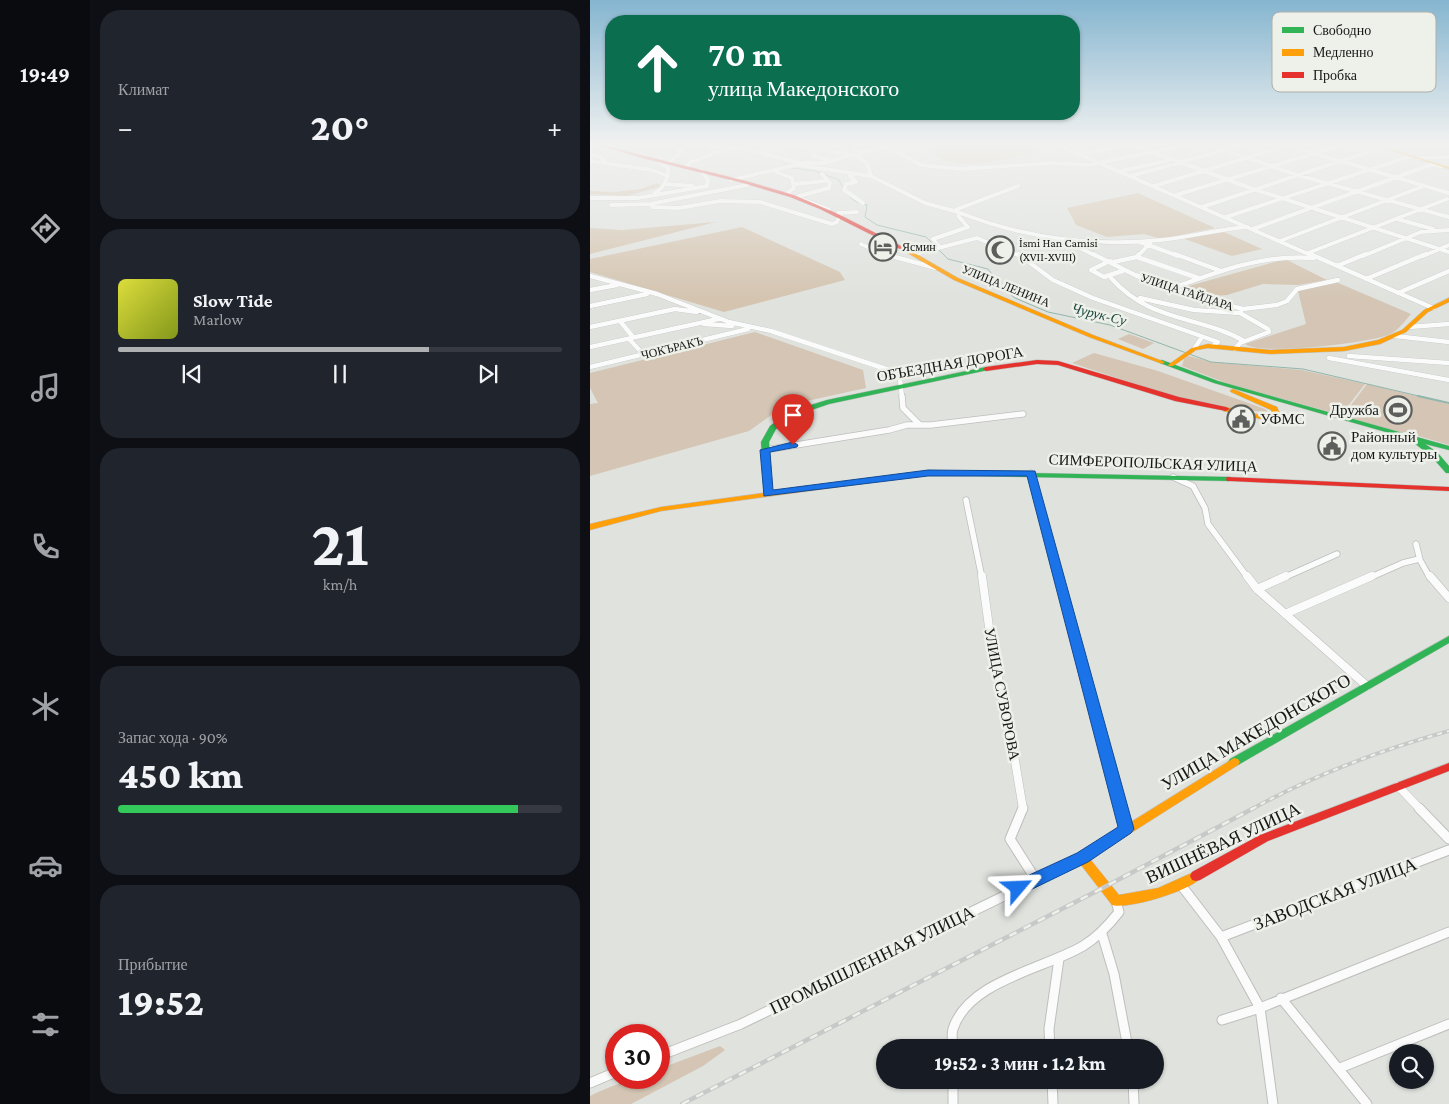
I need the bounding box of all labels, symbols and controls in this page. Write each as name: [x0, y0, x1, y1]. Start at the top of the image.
legend: [1272, 12, 1436, 92]
text: Свободно: [1313, 22, 1371, 38]
icon: ahead: [625, 35, 690, 100]
text: 70 m: [708, 35, 782, 74]
text: Медленно: [1313, 44, 1374, 60]
text: 19:49: [20, 62, 70, 87]
text: Пробка: [1313, 67, 1358, 83]
text: улица Македонского: [708, 76, 899, 101]
text: Климат: [118, 81, 169, 98]
text: 20°: [311, 106, 369, 148]
text: −: [118, 112, 133, 143]
text: +: [547, 112, 562, 143]
icon: directions: [28, 211, 63, 246]
hotel icon: Ясмин: [868, 232, 898, 262]
mosque icon: İsmi Han Camisi (XVII-XVIII): [985, 235, 1015, 265]
place label: İsmi Han Camisi (XVII-XVIII): [1019, 236, 1098, 264]
place label: Ясмин: [902, 240, 936, 254]
street label: УЛИЦА ЛЕНИНА: [960, 262, 1052, 310]
street label: УЛИЦА ГАЙДАРА: [1139, 270, 1236, 314]
text: Slow Tide: [193, 290, 273, 311]
water label: Чурук-Су: [1070, 299, 1129, 329]
text: Marlow: [193, 311, 243, 328]
street label: ЧОКЪРАКЪ: [640, 333, 705, 362]
street label: ОБЪЕЗДНАЯ ДОРОГА: [876, 343, 1025, 385]
icon: previous: [178, 360, 206, 388]
icon: pause: [326, 360, 354, 388]
icon: next: [474, 360, 502, 388]
icon: music: [28, 370, 63, 405]
pin: [772, 394, 814, 445]
sports icon: Дружба: [1383, 395, 1413, 425]
icon: arrive: [779, 401, 807, 429]
place label: Дружба: [1330, 402, 1379, 418]
public building icon: УФМС: [1226, 404, 1256, 434]
place label: УФМС: [1260, 411, 1305, 427]
place label: Районный дом культуры: [1351, 429, 1437, 462]
public building icon: Районный дом культуры: [1317, 431, 1347, 461]
street label: СИМФЕРОПОЛЬСКАЯ УЛИЦА: [1048, 451, 1258, 475]
text: 21: [311, 507, 369, 579]
icon: phone: [28, 529, 63, 564]
text: km/h: [323, 576, 357, 593]
street label: УЛИЦА СУВОРОВА: [981, 626, 1023, 762]
street label: УЛИЦА МАКЕДОНСКОГО: [1158, 670, 1354, 794]
icon: climate: [28, 689, 63, 724]
text: Запас хода · 90%: [118, 729, 228, 746]
text: 450 km: [118, 754, 243, 796]
street label: ВИШНЁВАЯ УЛИЦА: [1142, 798, 1304, 888]
icon: car: [28, 848, 63, 883]
street label: ЗАВОДСКАЯ УЛИЦА: [1251, 854, 1419, 934]
position arrow: [991, 861, 1043, 913]
street label: ПРОМЫШЛЕННАЯ УЛИЦА: [766, 902, 978, 1018]
text: Прибытие: [118, 956, 188, 973]
text: 19:52: [118, 981, 204, 1023]
icon: filters: [28, 1007, 63, 1042]
speed limit sign: 30: [605, 1024, 670, 1089]
map controls: [1389, 1044, 1434, 1089]
button: search: [1389, 1044, 1434, 1089]
text: 19:52 · 3 мин · 1.2 km: [934, 1053, 1106, 1074]

